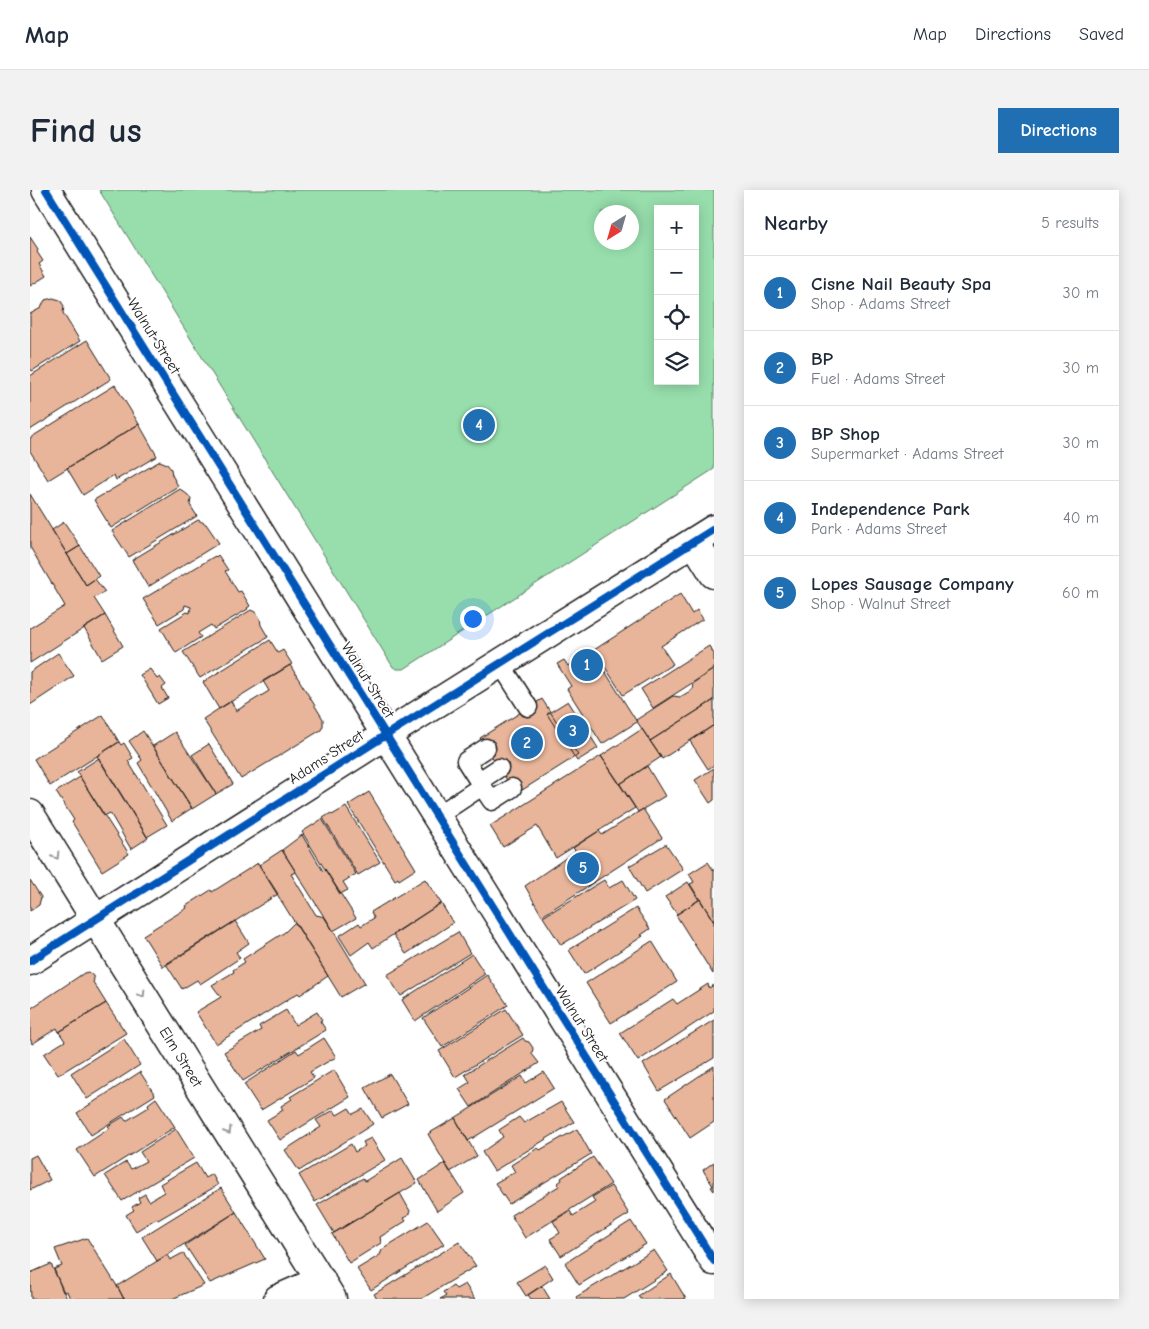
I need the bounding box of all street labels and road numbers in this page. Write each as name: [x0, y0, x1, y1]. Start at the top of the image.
street label: Walnut Street: [124, 295, 185, 378]
street label: Walnut Street: [338, 639, 399, 722]
street label: Adams Street: [285, 726, 367, 788]
street label: Walnut Street: [552, 983, 613, 1066]
street label: Elm Street: [156, 1024, 207, 1091]

